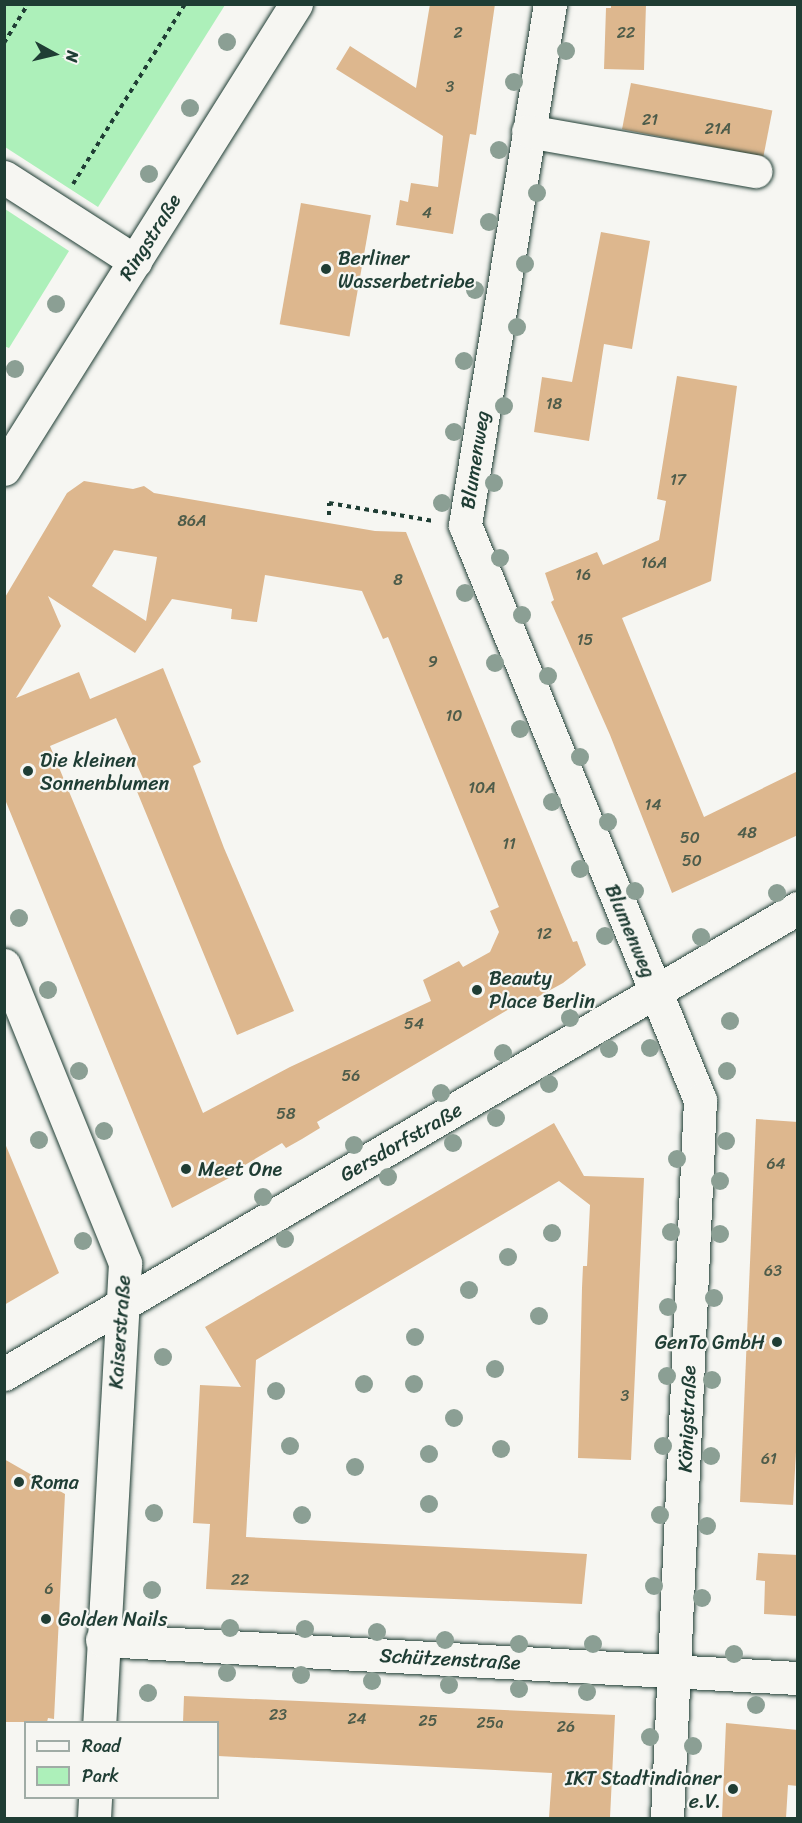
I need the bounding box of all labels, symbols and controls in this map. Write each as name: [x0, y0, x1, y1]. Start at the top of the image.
house number: 2: [453, 23, 463, 43]
house number: 22: [617, 23, 635, 43]
north arrow: [24, 24, 84, 84]
text: N: [57, 49, 87, 64]
house number: 3: [446, 77, 454, 97]
house number: 21: [642, 110, 658, 130]
house number: 21A: [705, 119, 731, 139]
street label: Ringstraße: [114, 189, 186, 285]
house number: 4: [422, 203, 432, 223]
place label: Berliner Wasserbetriebe: [338, 246, 474, 293]
marker: Berliner Wasserbetriebe: [319, 262, 333, 276]
house number: 18: [546, 394, 562, 414]
street label: Blumenweg: [455, 409, 495, 511]
house number: 17: [670, 470, 686, 490]
house number: 86A: [177, 511, 207, 531]
house number: 16A: [641, 553, 667, 573]
house number: 16: [575, 565, 591, 585]
house number: 8: [393, 570, 403, 590]
house number: 15: [577, 630, 593, 650]
house number: 9: [428, 652, 438, 672]
house number: 10: [446, 706, 462, 726]
place label: Die kleinen Sonnenblumen: [40, 748, 169, 795]
marker: Die kleinen Sonnenblumen: [21, 764, 35, 778]
house number: 10A: [468, 778, 496, 798]
house number: 14: [645, 795, 661, 815]
house number: 48: [737, 823, 757, 843]
house number: 50: [680, 828, 700, 848]
house number: 11: [502, 834, 516, 854]
house number: 50: [682, 851, 702, 871]
street label: Blumenweg: [600, 881, 660, 981]
house number: 12: [536, 924, 552, 944]
place label: Beauty Place Berlin: [489, 966, 596, 1013]
marker: Beauty Place Berlin: [470, 983, 484, 997]
house number: 54: [404, 1014, 424, 1034]
house number: 56: [342, 1066, 360, 1086]
street label: Gersdorfstraße: [336, 1097, 466, 1187]
house number: 58: [276, 1104, 296, 1124]
house number: 64: [766, 1154, 786, 1174]
place label: Meet One: [198, 1157, 283, 1181]
marker: Meet One: [179, 1162, 193, 1176]
house number: 63: [764, 1261, 782, 1281]
street label: Kaiserstraße: [104, 1274, 136, 1390]
place label: GenTo GmbH: [655, 1330, 765, 1354]
marker: GenTo GmbH: [770, 1335, 784, 1349]
street label: Königstraße: [673, 1365, 701, 1473]
house number: 3: [621, 1386, 629, 1406]
house number: 61: [761, 1449, 777, 1469]
place label: Roma: [31, 1470, 79, 1494]
marker: Roma: [12, 1475, 26, 1489]
house number: 22: [231, 1570, 249, 1590]
house number: 6: [44, 1579, 54, 1599]
place label: Golden Nails: [58, 1607, 168, 1631]
marker: Golden Nails: [39, 1612, 53, 1626]
street label: Schützenstraße: [379, 1643, 521, 1675]
house number: 23: [269, 1705, 287, 1725]
house number: 24: [347, 1709, 367, 1729]
house number: 25: [418, 1711, 438, 1731]
house number: 25a: [476, 1713, 504, 1733]
house number: 26: [557, 1717, 575, 1737]
legend: [24, 1721, 219, 1799]
text: Road: [82, 1730, 121, 1762]
text: Park: [82, 1760, 119, 1792]
place label: IKT Stadtindianer e.V.: [563, 1766, 721, 1813]
marker: IKT Stadtindianer e.V.: [726, 1782, 740, 1796]

